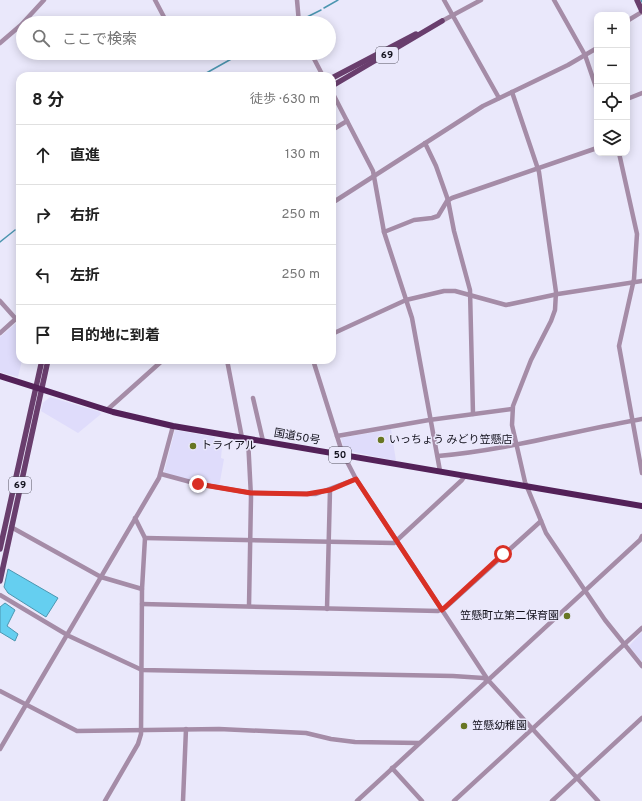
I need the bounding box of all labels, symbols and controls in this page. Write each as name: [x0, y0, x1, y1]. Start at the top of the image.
map controls: [594, 12, 630, 156]
button: +: [594, 12, 630, 48]
search box: [16, 16, 336, 60]
icon: search: [30, 27, 52, 49]
text: ここで検索: [62, 31, 137, 50]
road number: 69: [376, 47, 398, 63]
button: −: [594, 48, 630, 84]
button: locate: [594, 84, 630, 120]
text: 8 分: [32, 90, 64, 112]
text: 徒歩 · 630 m: [250, 92, 320, 108]
button: layers: [594, 120, 630, 156]
icon: ahead: [32, 144, 54, 166]
text: 直進: [70, 147, 100, 166]
text: 130 m: [285, 147, 320, 163]
icon: right: [32, 204, 54, 226]
text: 右折: [70, 207, 100, 226]
text: 250 m: [282, 207, 320, 223]
icon: left: [32, 264, 54, 286]
text: 左折: [70, 267, 100, 286]
text: 250 m: [282, 267, 320, 283]
icon: arrive: [32, 324, 54, 346]
text: 目的地に到着: [70, 327, 160, 346]
street label: 国道50号: [273, 426, 321, 448]
place label: いっちょう みどり笠懸店: [389, 433, 513, 447]
marker: いっちょう みどり笠懸店: [376, 435, 386, 445]
place label: トライアル: [201, 439, 256, 453]
marker: トライアル: [188, 441, 198, 451]
road number: 50: [329, 447, 351, 463]
route end: [189, 475, 207, 493]
road number: 69: [9, 477, 31, 493]
route start: [494, 545, 512, 563]
place label: 笠懸町立第二保育園: [460, 609, 559, 623]
marker: 笠懸町立第二保育園: [562, 611, 572, 621]
place label: 笠懸幼稚園: [472, 719, 527, 733]
marker: 笠懸幼稚園: [459, 721, 469, 731]

